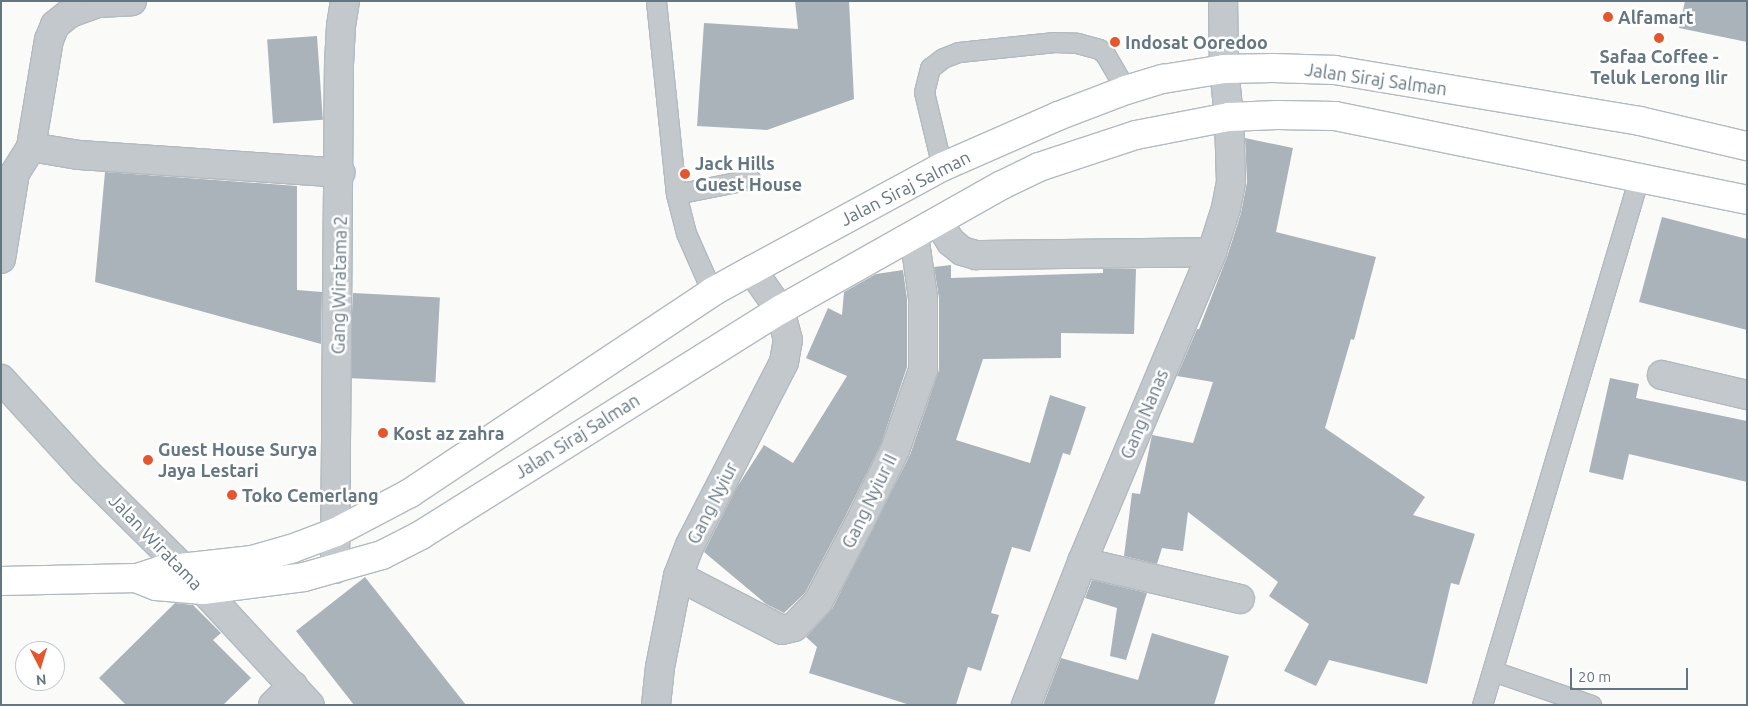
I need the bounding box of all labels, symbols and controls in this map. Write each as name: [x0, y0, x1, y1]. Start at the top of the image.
place label: Alfamart: [1618, 6, 1694, 28]
marker: Alfamart: [1602, 11, 1614, 23]
place label: Indosat Ooredoo: [1125, 31, 1268, 53]
marker: Safaa Coffee - Teluk Lerong Ilir: [1653, 32, 1665, 44]
marker: Indosat Ooredoo: [1109, 36, 1121, 48]
place label: Safaa Coffee - Teluk Lerong Ilir: [1590, 46, 1728, 88]
street label: Jalan Siraj Salman: [1304, 58, 1448, 100]
street label: Jalan Siraj Salman: [836, 146, 974, 230]
place label: Jack Hills Guest House: [695, 153, 802, 195]
marker: Jack Hills Guest House: [679, 168, 691, 180]
street label: Gang Wiratama 2: [327, 215, 351, 355]
street label: Gang Nanas: [1115, 366, 1173, 462]
street label: Jalan Siraj Salman: [510, 389, 644, 483]
place label: Kost az zahra: [393, 422, 505, 444]
marker: Kost az zahra: [377, 427, 389, 439]
place label: Guest House Surya Jaya Lestari: [158, 439, 317, 482]
street label: Gang Nyiur II: [837, 450, 901, 552]
marker: Guest House Surya Jaya Lestari: [142, 454, 154, 466]
street label: Gang Nyiur: [682, 458, 742, 548]
place label: Toko Cemerlang: [242, 484, 379, 506]
marker: Toko Cemerlang: [226, 489, 238, 501]
street label: Jalan Wiratama: [105, 490, 207, 594]
north arrow: [15, 641, 65, 691]
scale bar: [1573, 658, 1690, 690]
text: 20 m: [1578, 668, 1611, 685]
text: N: [35, 672, 47, 688]

